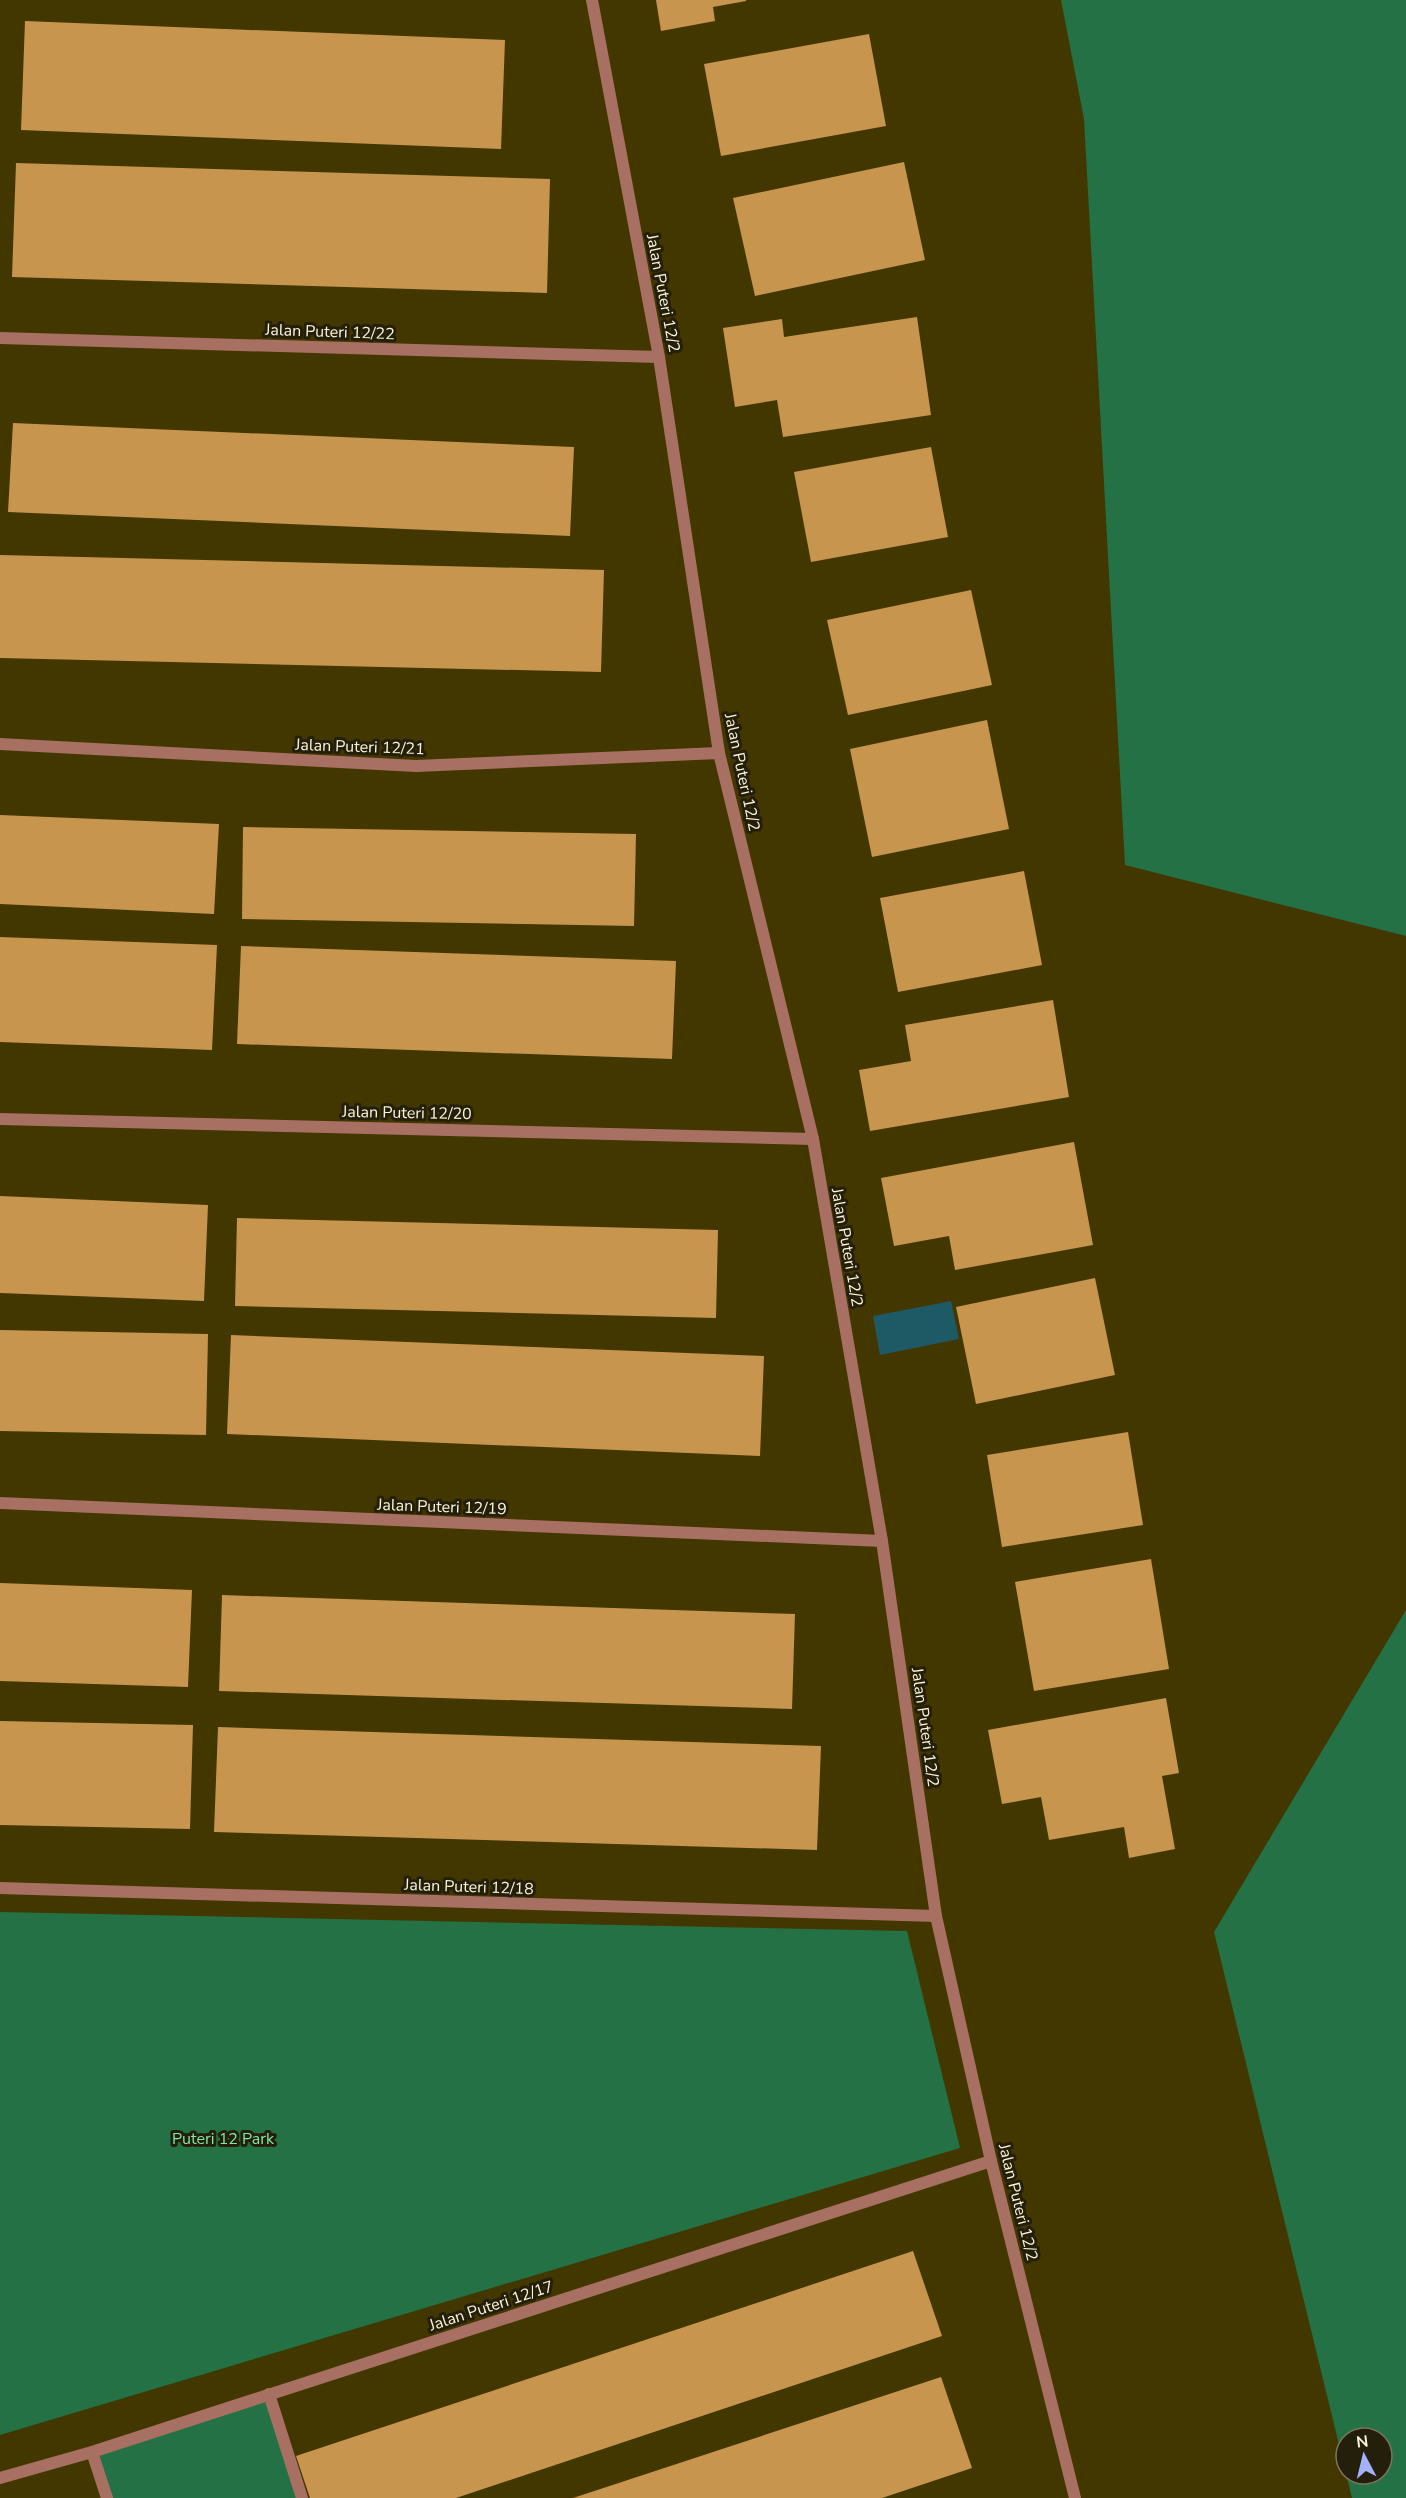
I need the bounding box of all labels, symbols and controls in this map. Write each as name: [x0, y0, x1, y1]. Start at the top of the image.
street label: Jalan Puteri 12/2: [641, 231, 685, 354]
street label: Jalan Puteri 12/22: [264, 319, 395, 345]
street label: Jalan Puteri 12/2: [719, 710, 765, 833]
street label: Jalan Puteri 12/21: [294, 734, 425, 760]
street label: Jalan Puteri 12/20: [341, 1101, 472, 1125]
street label: Jalan Puteri 12/2: [826, 1185, 868, 1308]
street label: Jalan Puteri 12/19: [376, 1494, 507, 1520]
street label: Jalan Puteri 12/2: [906, 1665, 944, 1788]
street label: Jalan Puteri 12/18: [403, 1874, 534, 1900]
park label: Puteri 12 Park: [172, 2128, 275, 2150]
street label: Jalan Puteri 12/2: [993, 2140, 1043, 2263]
street label: Jalan Puteri 12/17: [425, 2275, 556, 2337]
north arrow: [1334, 2426, 1394, 2486]
text: N: [1355, 2430, 1370, 2454]

